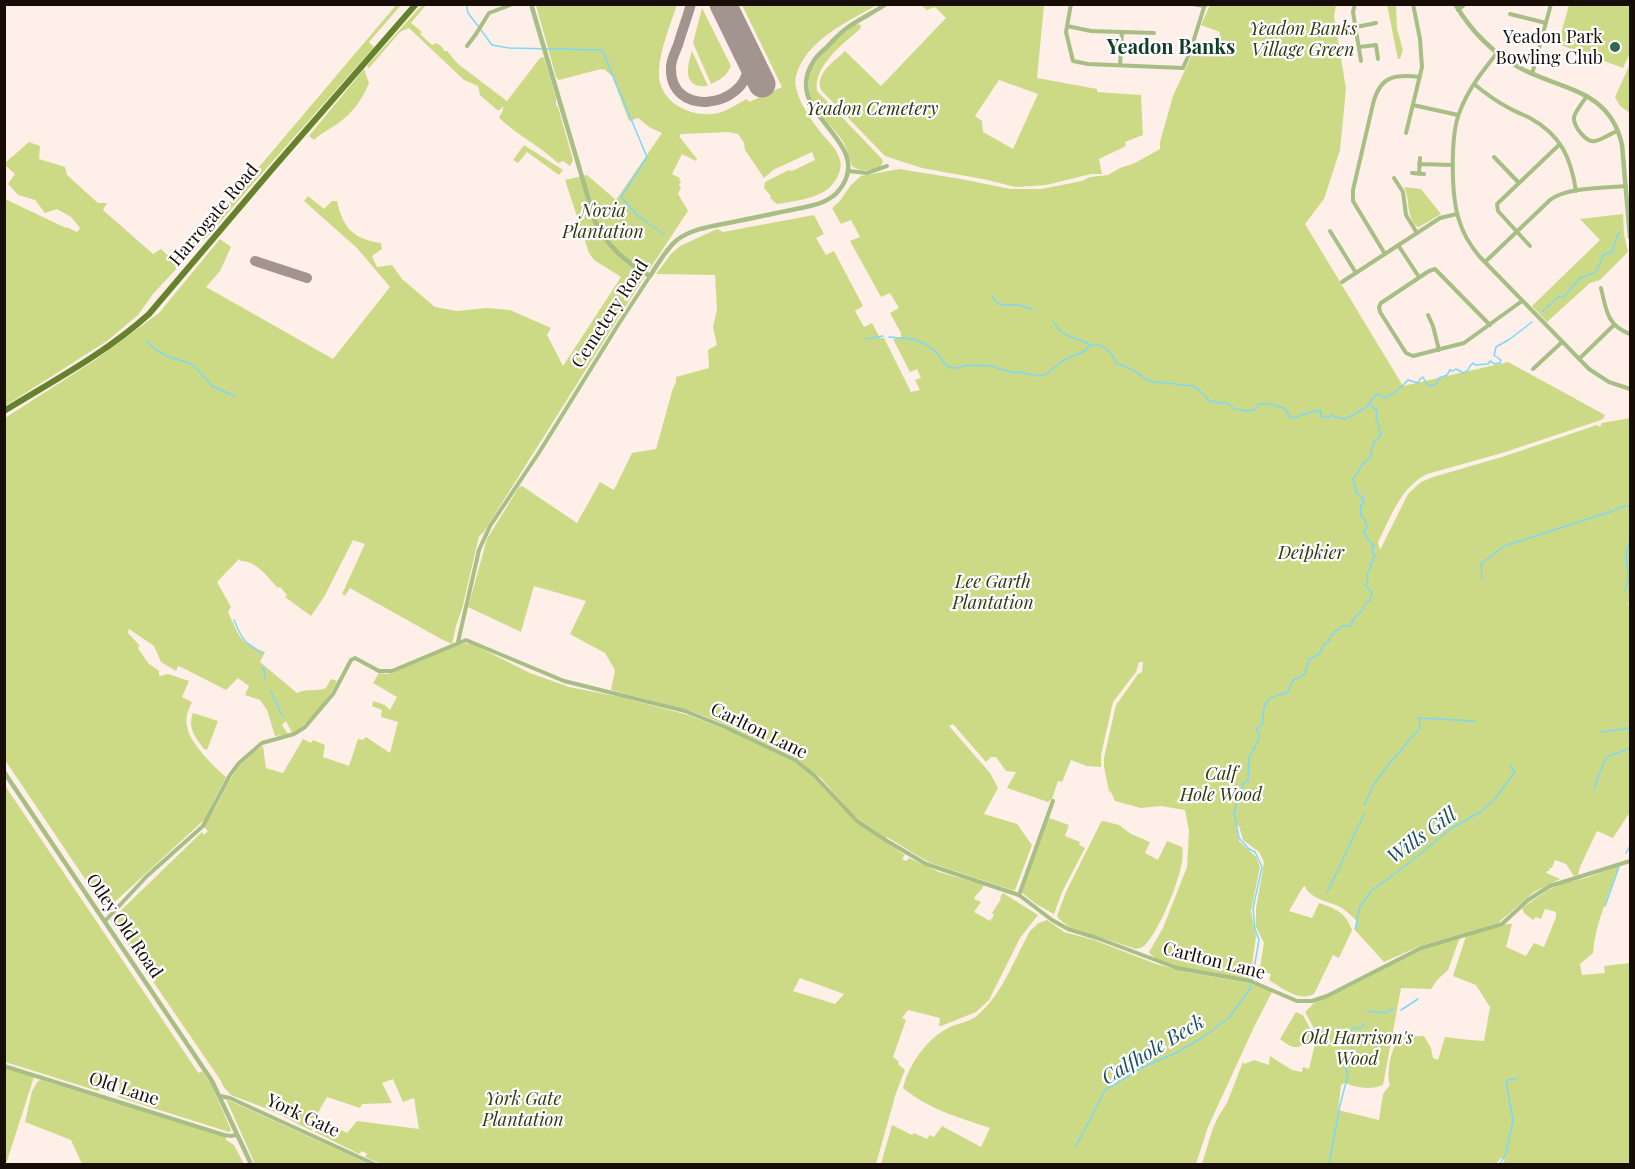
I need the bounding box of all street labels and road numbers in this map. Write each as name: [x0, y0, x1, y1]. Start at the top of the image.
street label: Harrogate Road: [165, 159, 263, 271]
street label: Cemetery Road: [567, 256, 653, 372]
street label: Carlton Lane: [707, 698, 811, 764]
street label: Otley Old Road: [81, 870, 167, 982]
street label: Carlton Lane: [1160, 938, 1268, 984]
street label: Old Lane: [86, 1068, 162, 1110]
street label: York Gate: [263, 1090, 343, 1142]

